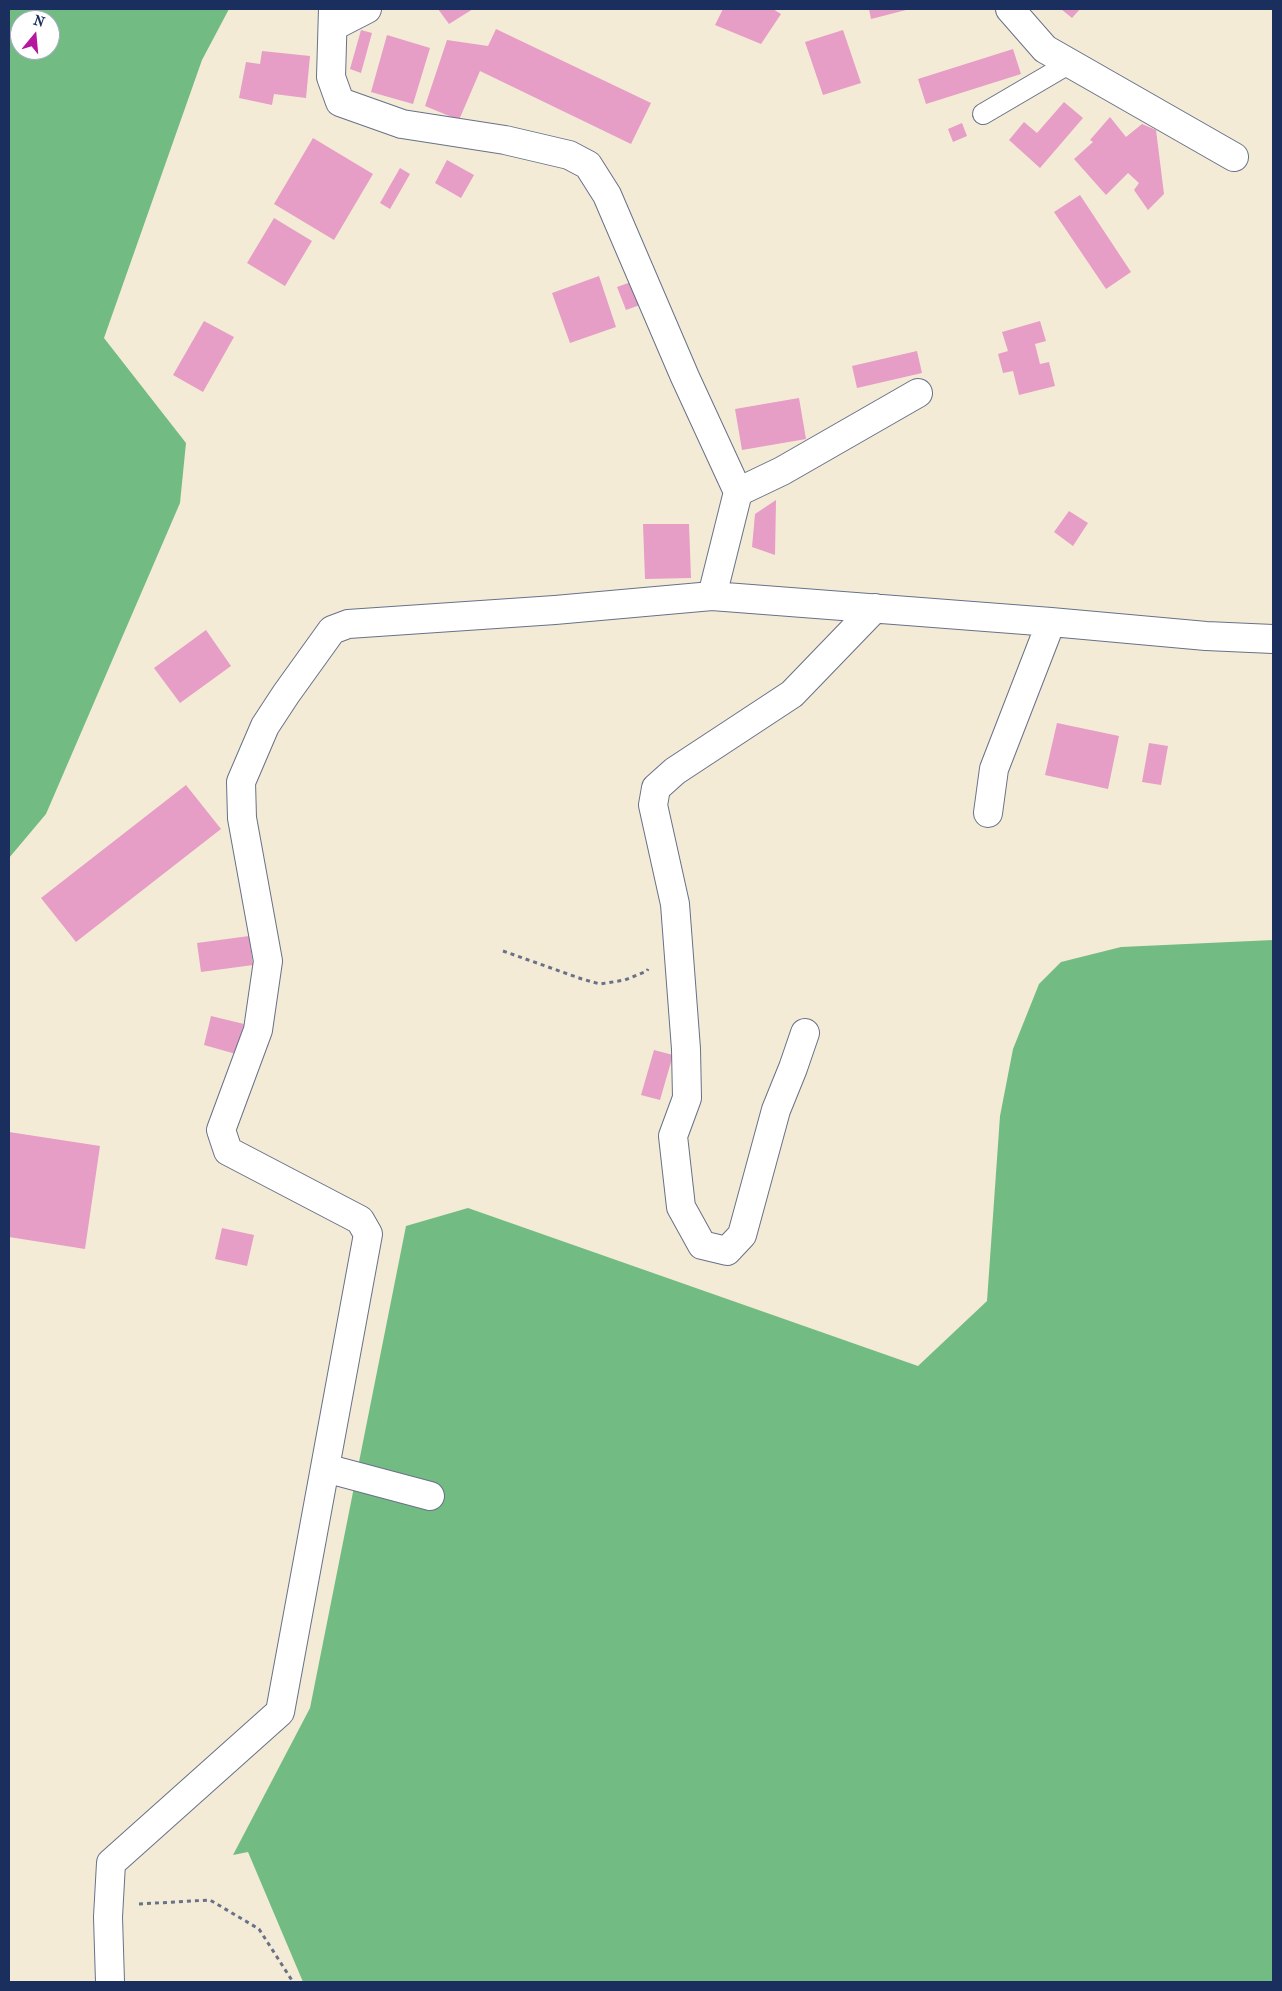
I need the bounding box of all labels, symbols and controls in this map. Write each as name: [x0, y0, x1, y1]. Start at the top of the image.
north arrow: [10, 10, 60, 60]
text: N: [32, 11, 47, 31]

